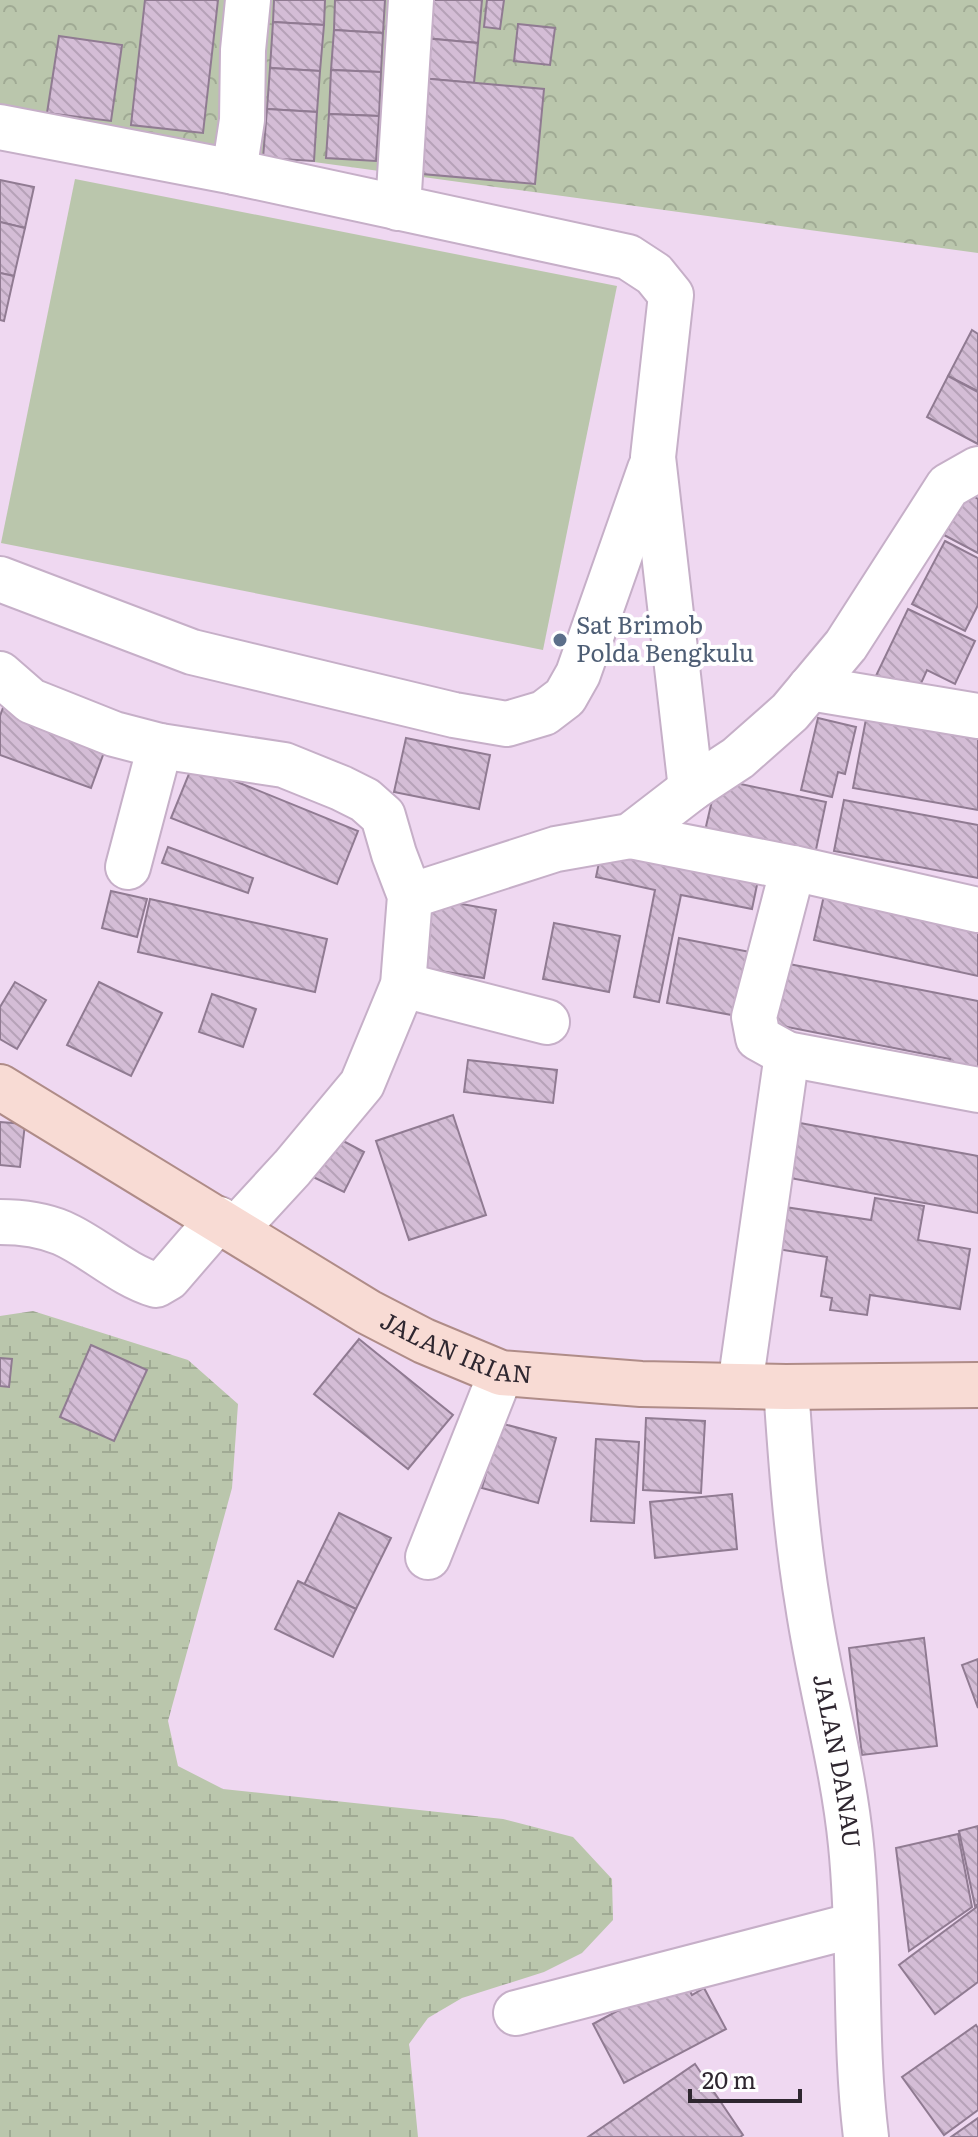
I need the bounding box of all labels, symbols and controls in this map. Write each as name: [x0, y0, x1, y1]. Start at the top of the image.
place label: Sat Brimob Polda Bengkulu: [576, 606, 754, 669]
marker: Sat Brimob Polda Bengkulu: [551, 631, 569, 649]
street label: JALAN IRIAN: [375, 1301, 534, 1390]
street label: JALAN DANAU: [806, 1671, 871, 1850]
scale bar: [690, 2053, 800, 2103]
text: 20 m: [702, 2061, 756, 2096]

